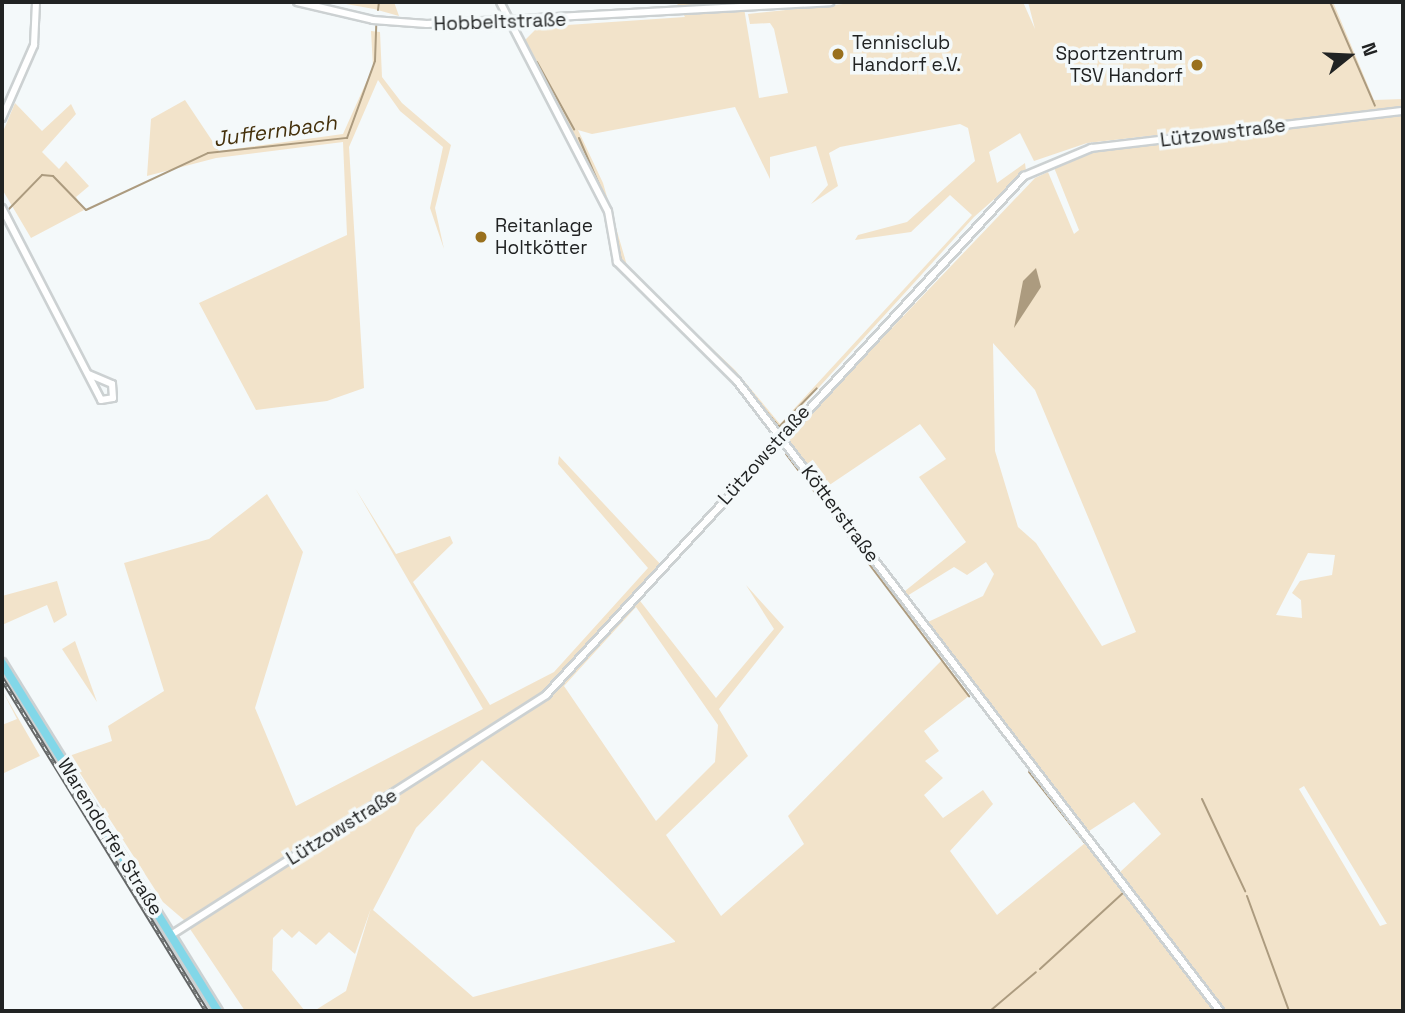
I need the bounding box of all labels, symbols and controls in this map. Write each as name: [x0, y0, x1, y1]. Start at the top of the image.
street label: Hobbeltstraße: [433, 8, 567, 36]
north arrow: [1314, 21, 1384, 91]
place label: Tennisclub Handorf e.V.: [852, 32, 961, 76]
text: N: [1356, 39, 1383, 59]
place label: Sportzentrum TSV Handorf: [1055, 43, 1183, 87]
marker: Tennisclub Handorf e.V.: [830, 46, 846, 62]
marker: Sportzentrum TSV Handorf: [1189, 57, 1205, 73]
water label: Juffernbach: [212, 110, 338, 152]
street label: Lützowstraße: [1159, 114, 1287, 152]
place label: Reitanlage Holtkötter: [495, 215, 593, 259]
marker: Reitanlage Holtkötter: [473, 229, 489, 245]
street label: Lützowstraße: [713, 400, 815, 510]
street label: Kötterstraße: [796, 461, 884, 567]
street label: Warendorfer Straße: [52, 754, 168, 920]
street label: Lützowstraße: [282, 784, 402, 870]

